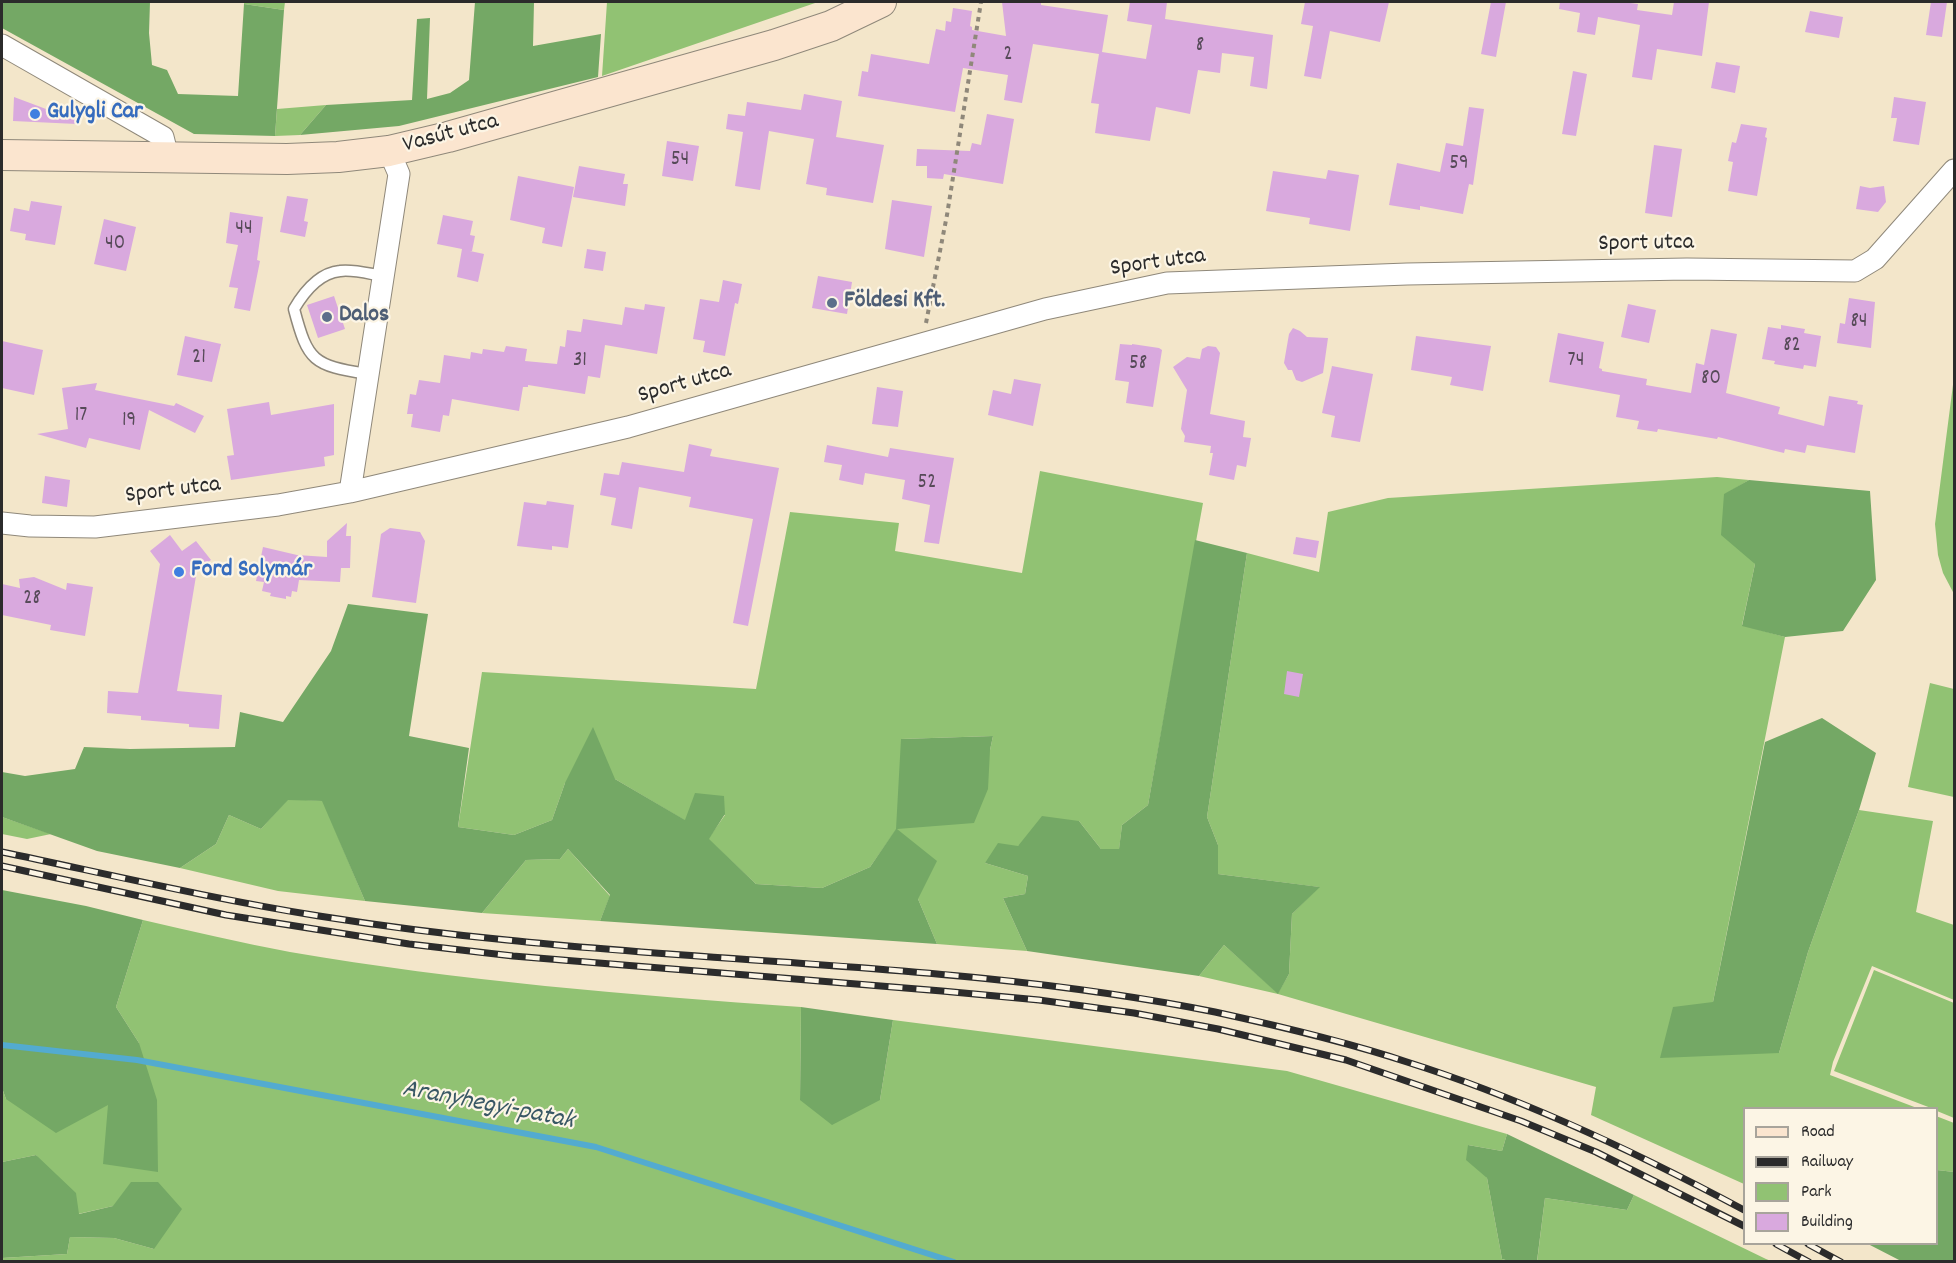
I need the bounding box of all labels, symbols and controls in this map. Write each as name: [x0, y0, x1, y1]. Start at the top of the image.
house number: 8: [1196, 34, 1204, 60]
house number: 2: [1003, 43, 1013, 69]
place label: Gulygli Car: [47, 100, 143, 128]
marker: Gulygli Car: [28, 107, 42, 121]
street label: Vasút utca: [400, 108, 502, 162]
house number: 54: [671, 148, 689, 174]
house number: 59: [1449, 152, 1469, 178]
house number: 44: [235, 217, 253, 243]
street label: Sport utca: [1598, 230, 1694, 260]
house number: 40: [105, 232, 125, 258]
street label: Sport utca: [1109, 243, 1207, 285]
place label: Földesi Kft.: [844, 289, 945, 317]
marker: Földesi Kft.: [825, 296, 839, 310]
place label: Dalos: [339, 303, 389, 331]
marker: Dalos: [320, 310, 334, 324]
house number: 84: [1850, 310, 1868, 336]
house number: 82: [1783, 334, 1801, 360]
house number: 21: [192, 346, 206, 372]
house number: 31: [573, 349, 587, 375]
house number: 74: [1568, 349, 1584, 375]
house number: 58: [1129, 352, 1147, 378]
street label: Sport utca: [635, 358, 735, 412]
house number: 80: [1701, 367, 1721, 393]
house number: 17: [75, 404, 87, 430]
house number: 19: [122, 409, 136, 435]
house number: 52: [918, 471, 936, 497]
street label: Sport utca: [124, 472, 222, 512]
place label: Ford Solymár: [191, 558, 312, 586]
marker: Ford Solymár: [172, 565, 186, 579]
house number: 28: [23, 587, 41, 613]
water label: Aranyhegyi-patak: [400, 1075, 576, 1139]
legend: [1743, 1107, 1938, 1245]
text: Road: [1801, 1120, 1835, 1145]
text: Railway: [1801, 1150, 1853, 1175]
text: Park: [1801, 1180, 1832, 1205]
text: Building: [1801, 1210, 1853, 1235]

